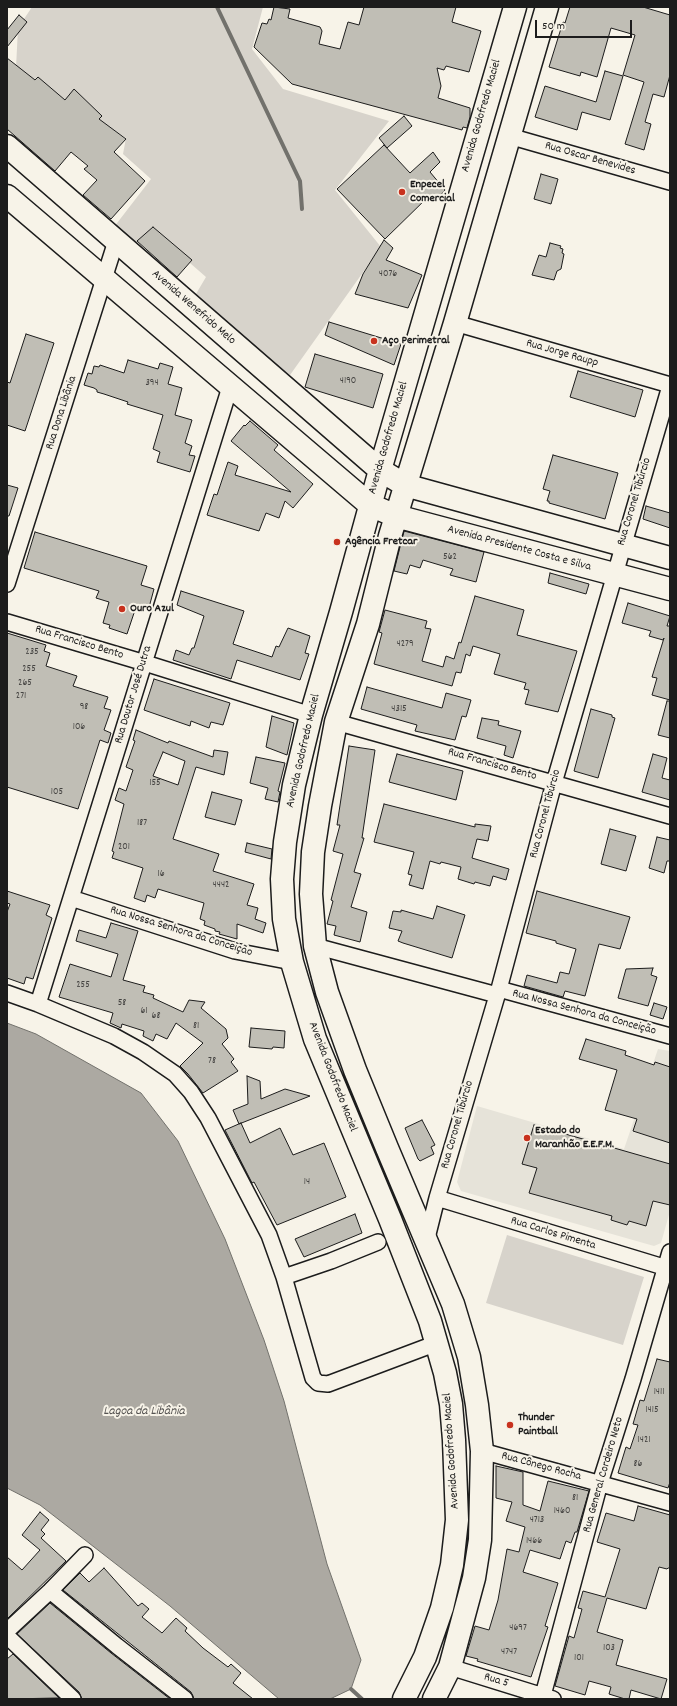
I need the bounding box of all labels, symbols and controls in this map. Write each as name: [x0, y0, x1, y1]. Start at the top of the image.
scale bar: [537, 12, 634, 38]
text: 50 m: [542, 18, 565, 35]
street label: Avenida Godofredo Maciel: [459, 58, 505, 174]
street label: Rua Oscar Benevides: [543, 139, 637, 179]
place label: Enpecel Comercial: [410, 178, 455, 206]
marker: Enpecel Comercial: [397, 187, 407, 197]
street label: Avenida Wenefrido Melo: [148, 268, 238, 348]
house number: 4076: [379, 269, 397, 281]
place label: Aço Perimetral: [382, 334, 450, 348]
marker: Aço Perimetral: [369, 336, 379, 346]
street label: Rua Jorge Raupp: [524, 337, 600, 371]
street label: Rua Dona Libânia: [43, 374, 81, 452]
house number: 4190: [340, 376, 356, 388]
house number: 394: [145, 378, 159, 390]
street label: Avenida Godofredo Maciel: [366, 380, 412, 496]
street label: Rua Coronel Tibúrcio: [615, 456, 655, 548]
street label: Avenida Presidente Costa e Silva: [446, 523, 592, 575]
place label: Agência Fretcar: [345, 535, 417, 549]
marker: Agência Fretcar: [332, 537, 342, 547]
house number: 562: [443, 552, 457, 564]
place label: Ouro Azul: [130, 602, 174, 616]
marker: Ouro Azul: [117, 604, 127, 614]
street label: Rua Francisco Bento: [33, 623, 125, 663]
house number: 4279: [397, 639, 413, 651]
street label: Rua Doutor José Dutra: [112, 644, 156, 746]
house number: 235: [25, 647, 39, 659]
house number: 255: [22, 664, 36, 676]
house number: 265: [18, 678, 32, 690]
house number: 271: [16, 691, 26, 703]
street label: Avenida Godofredo Maciel: [284, 693, 324, 809]
house number: 98: [80, 702, 88, 714]
house number: 4315: [391, 704, 407, 716]
house number: 106: [73, 722, 85, 734]
street label: Rua Francisco Bento: [446, 745, 538, 785]
street label: Rua Coronel Tibúrcio: [527, 768, 565, 860]
house number: 155: [149, 778, 161, 790]
house number: 105: [51, 787, 63, 799]
house number: 187: [137, 818, 147, 830]
house number: 201: [118, 842, 130, 854]
house number: 16: [157, 869, 165, 881]
house number: 4442: [213, 880, 229, 892]
street label: Rua Nossa Senhora da Conceição: [108, 903, 254, 961]
house number: 255: [76, 980, 90, 992]
street label: Rua Nossa Senhora da Conceição: [511, 987, 657, 1039]
house number: 58: [118, 998, 126, 1010]
house number: 61: [140, 1006, 148, 1018]
house number: 68: [152, 1011, 160, 1023]
street label: Avenida Godofredo Maciel: [304, 1020, 360, 1134]
house number: 81: [193, 1021, 199, 1033]
house number: 78: [208, 1056, 216, 1068]
street label: Rua Coronel Tibúrcio: [439, 1079, 477, 1171]
place label: Estado do Maranhão E.E.F.M.: [535, 1124, 614, 1152]
marker: Estado do Maranhão E.E.F.M.: [522, 1133, 532, 1143]
house number: 14: [304, 1177, 310, 1189]
street label: Rua Carlos Pimenta: [509, 1214, 597, 1254]
house number: 1411: [654, 1387, 664, 1399]
street label: Avenida Godofredo Maciel: [441, 1392, 463, 1510]
water label: Lagoa da Libânia: [103, 1404, 185, 1420]
house number: 1415: [645, 1405, 659, 1417]
place label: Thunder Paintball: [518, 1411, 558, 1439]
street label: Rua General Cordeiro Neto: [581, 1416, 627, 1534]
marker: Thunder Paintball: [505, 1420, 515, 1430]
house number: 1421: [638, 1435, 650, 1447]
street label: Rua Cônego Rocha: [500, 1449, 582, 1485]
house number: 86: [634, 1459, 642, 1471]
house number: 81: [572, 1493, 578, 1505]
house number: 1460: [554, 1506, 570, 1518]
house number: 4713: [530, 1515, 544, 1527]
house number: 1466: [526, 1536, 542, 1548]
house number: 4697: [509, 1623, 527, 1635]
house number: 103: [603, 1643, 615, 1655]
house number: 4747: [501, 1647, 517, 1659]
house number: 101: [574, 1653, 584, 1665]
street label: Rua 5: [482, 1670, 510, 1692]

